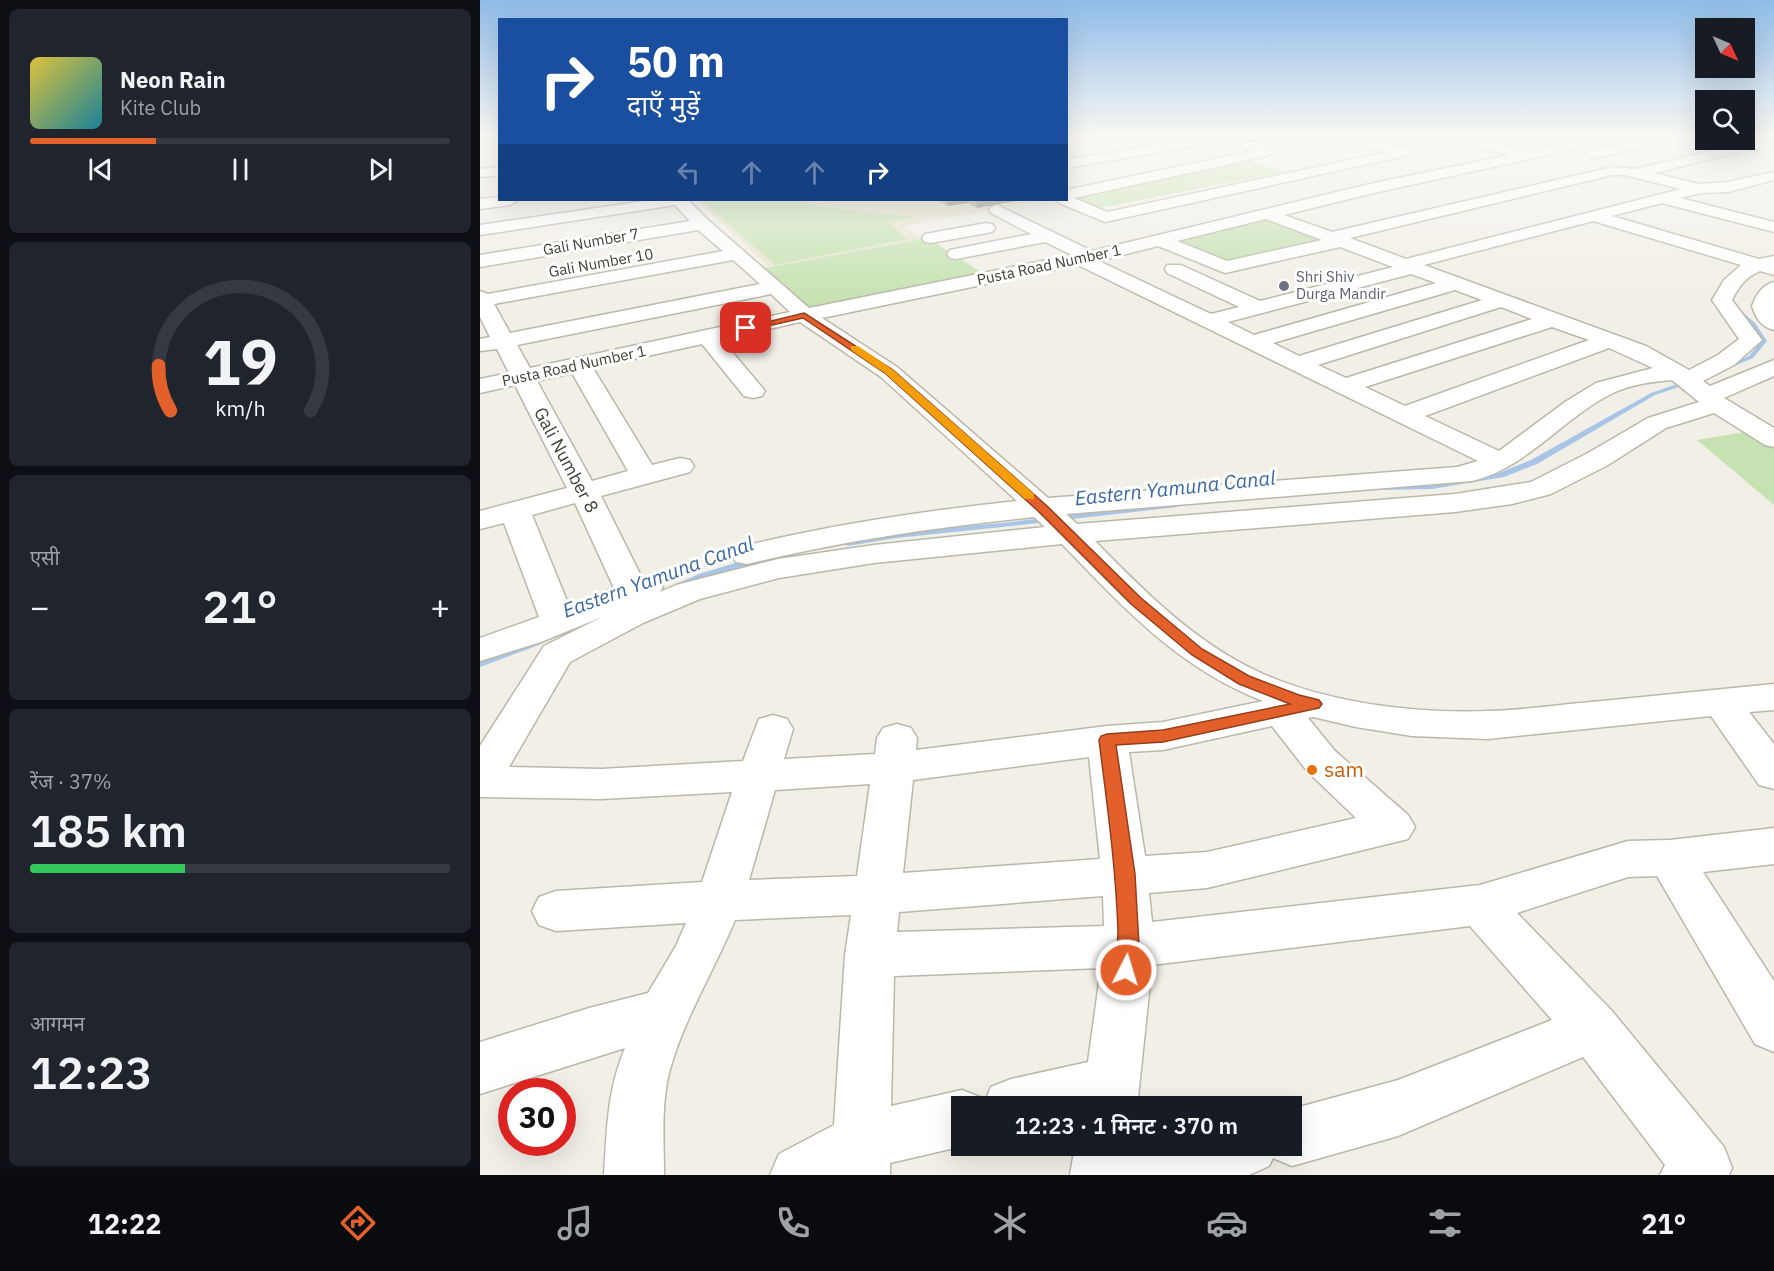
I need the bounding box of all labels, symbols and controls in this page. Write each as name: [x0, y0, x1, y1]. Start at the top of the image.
north arrow: [1695, 18, 1755, 78]
map controls: [1695, 18, 1755, 150]
text: 50 m: [627, 34, 725, 89]
icon: right: [528, 42, 606, 120]
text: Neon Rain: [120, 65, 226, 94]
text: दाएँ मुड़ें: [627, 87, 700, 122]
button: search: [1695, 90, 1755, 150]
text: Kite Club: [120, 94, 201, 121]
icon: previous: [84, 153, 117, 186]
icon: pause: [224, 153, 257, 186]
icon: next: [364, 153, 397, 186]
icon: left: [672, 156, 705, 189]
icon: ahead: [735, 156, 768, 189]
icon: ahead: [798, 156, 831, 189]
icon: right: [861, 156, 894, 189]
street label: Gali Number 7: [541, 224, 640, 259]
street label: Pusta Road Number 1: [975, 240, 1123, 289]
street label: Gali Number 10: [547, 244, 655, 281]
place label: Shri Shiv Durga Mandir: [1296, 267, 1386, 303]
marker: Shri Shiv Durga Mandir: [1277, 279, 1291, 293]
pin: [720, 302, 771, 353]
icon: arrive: [729, 311, 762, 344]
text: 19: [203, 321, 277, 402]
street label: Pusta Road Number 1: [500, 341, 648, 390]
text: km/h: [215, 395, 265, 423]
street label: Gali Number 8: [529, 403, 604, 517]
water label: Eastern Yamuna Canal: [1073, 463, 1277, 511]
water label: Eastern Yamuna Canal: [559, 529, 758, 624]
text: एसी: [30, 544, 60, 571]
text: 21°: [202, 577, 278, 635]
text: −: [30, 585, 50, 628]
text: +: [430, 585, 450, 628]
place label: sam: [1324, 755, 1364, 783]
marker: sam: [1305, 763, 1319, 777]
text: रेंज · 37%: [30, 768, 112, 795]
text: 185 km: [30, 801, 187, 859]
position arrow: [1094, 938, 1158, 1002]
text: आगमन: [30, 1010, 85, 1037]
text: 12:23: [30, 1043, 152, 1101]
speed limit sign: 30: [498, 1078, 576, 1156]
text: 12:23 · 1 मिनट · 370 m: [1015, 1111, 1238, 1140]
icon: directions: [337, 1202, 379, 1244]
icon: music: [554, 1202, 596, 1244]
icon: phone: [772, 1202, 814, 1244]
icon: climate: [989, 1202, 1031, 1244]
icon: car: [1206, 1202, 1248, 1244]
icon: filters: [1424, 1202, 1466, 1244]
text: 12:22: [88, 1206, 161, 1241]
text: 21°: [1641, 1206, 1686, 1241]

